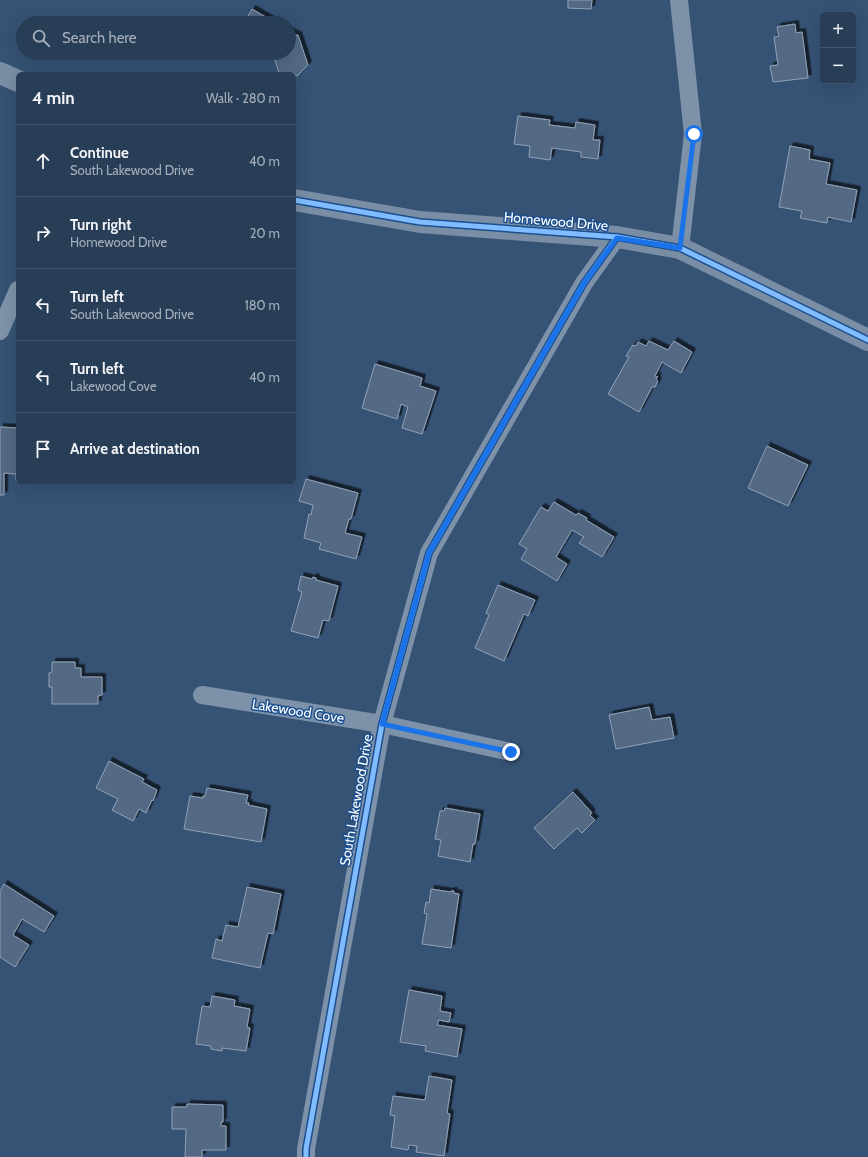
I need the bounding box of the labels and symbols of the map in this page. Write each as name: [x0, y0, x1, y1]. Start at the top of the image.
route start: [685, 125, 703, 143]
street label: Homewood Drive: [503, 207, 609, 235]
street label: Lakewood Cove: [251, 695, 345, 727]
street label: South Lakewood Drive: [336, 733, 376, 867]
route end: [502, 743, 520, 761]

